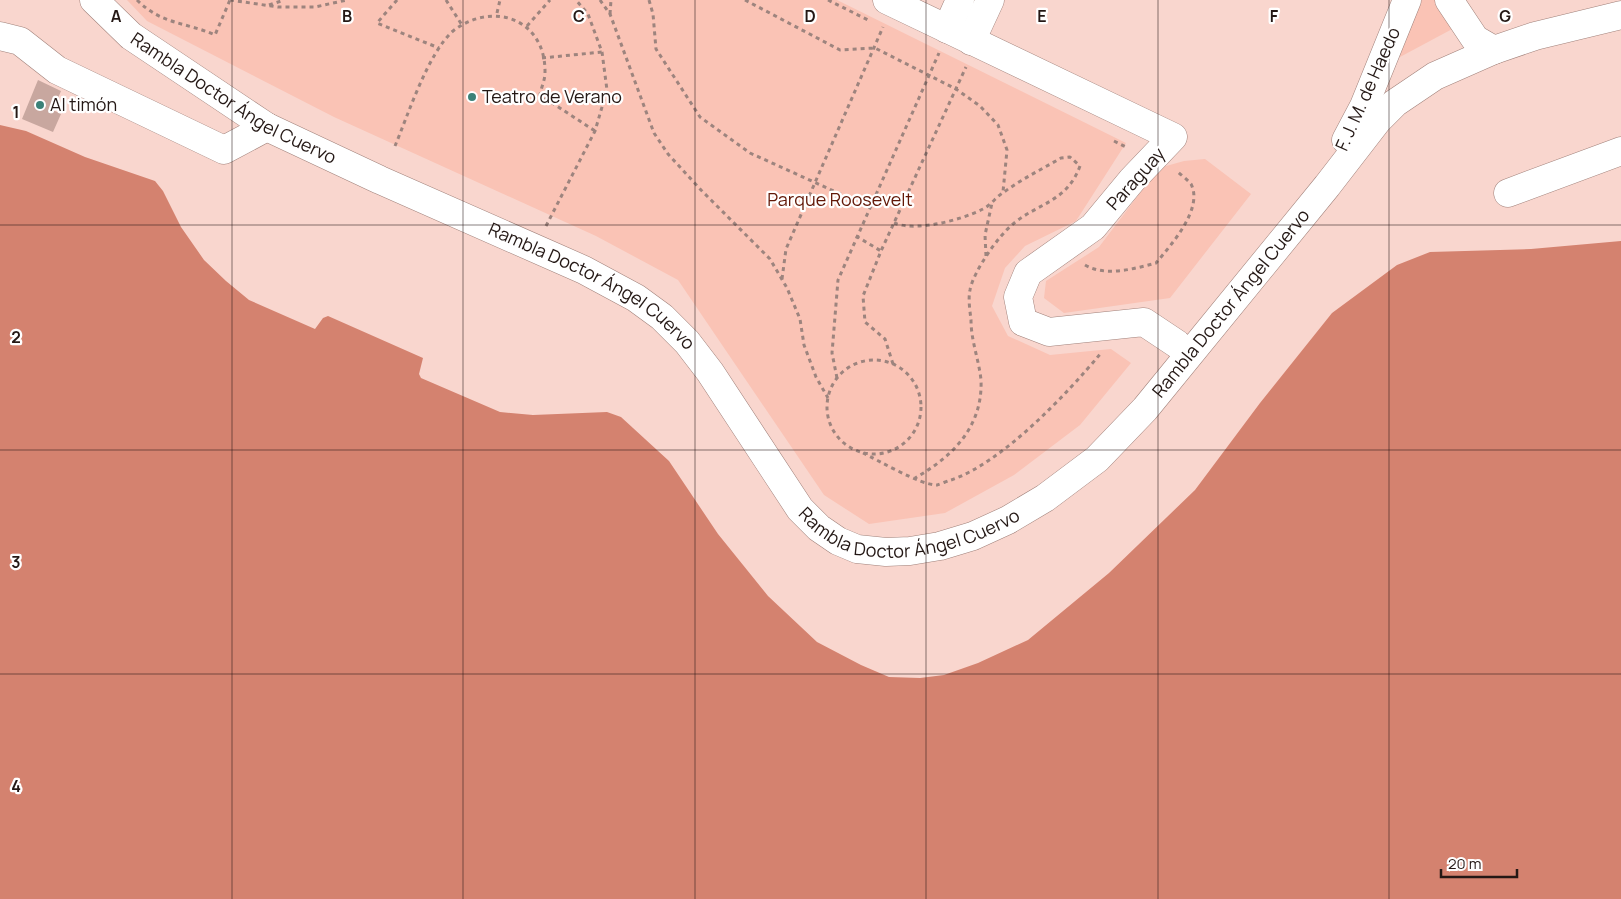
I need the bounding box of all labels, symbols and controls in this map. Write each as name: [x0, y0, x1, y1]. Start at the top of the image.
text: A: [111, 5, 122, 27]
text: B: [342, 5, 352, 27]
text: C: [573, 5, 585, 27]
text: D: [804, 5, 816, 27]
text: E: [1037, 5, 1047, 27]
text: F: [1270, 5, 1279, 27]
text: G: [1499, 5, 1511, 27]
street label: F. J. M. de Haedo: [1329, 23, 1405, 154]
street label: Rambla Doctor Ángel Cuervo: [127, 26, 340, 169]
place label: Teatro de Verano: [482, 84, 622, 108]
marker: Teatro de Verano: [466, 91, 478, 103]
place label: Al timón: [50, 92, 117, 116]
marker: Al timón: [34, 99, 46, 111]
text: 1: [12, 101, 20, 123]
street label: Paraguay: [1101, 141, 1170, 215]
park label: Parque Roosevelt: [767, 187, 913, 211]
street label: Rambla Doctor Ángel Cuervo: [1146, 204, 1314, 402]
street label: Rambla Doctor Ángel Cuervo: [485, 216, 701, 354]
text: 2: [11, 326, 21, 348]
street label: Rambla Doctor Ángel Cuervo: [794, 494, 1030, 520]
text: Rambla Doctor Ángel Cuervo: [794, 501, 1024, 563]
text: 3: [11, 551, 21, 573]
text: 4: [11, 775, 21, 797]
scale bar: [1441, 846, 1517, 878]
text: 20 m: [1448, 853, 1481, 874]

